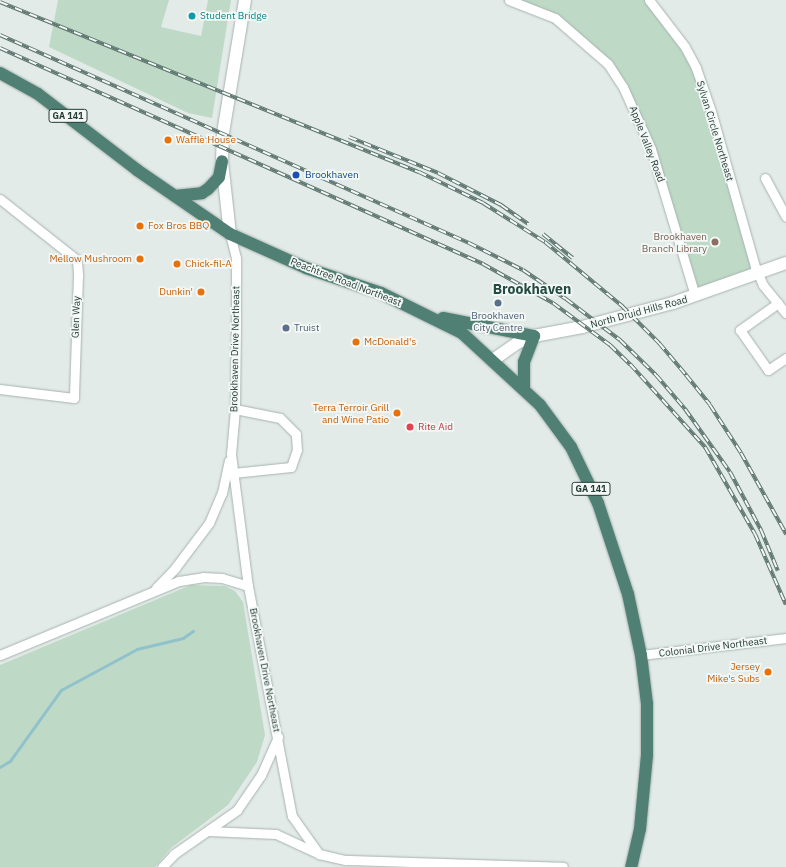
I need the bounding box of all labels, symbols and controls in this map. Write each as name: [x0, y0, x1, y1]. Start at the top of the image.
place label: Student Bridge: [200, 10, 267, 22]
marker: Student Bridge: [187, 11, 197, 21]
street label: Sylvan Circle Northeast: [694, 79, 736, 183]
street label: Apple Valley Road: [627, 104, 667, 184]
road number: GA 141: [48, 109, 88, 123]
place label: Waffle House: [176, 134, 236, 146]
marker: Waffle House: [163, 135, 173, 145]
marker: Brookhaven: [290, 169, 302, 181]
place label: Brookhaven: [305, 169, 359, 181]
place label: Fox Bros BBQ: [148, 220, 209, 232]
marker: Fox Bros BBQ: [135, 221, 145, 231]
place label: Brookhaven Branch Library: [642, 230, 707, 254]
marker: Brookhaven Branch Library: [710, 237, 720, 247]
place label: Mellow Mushroom: [50, 253, 132, 265]
marker: Mellow Mushroom: [135, 254, 145, 264]
street label: Peachtree Road Northeast: [289, 255, 403, 309]
place label: Chick-fil-A: [185, 258, 232, 270]
marker: Chick-fil-A: [172, 259, 182, 269]
district label: Brookhaven: [493, 281, 571, 297]
place label: Dunkin': [159, 286, 193, 298]
street label: Brookhaven Drive Northeast: [228, 286, 242, 412]
marker: Dunkin': [196, 287, 206, 297]
street label: North Druid Hills Road: [589, 293, 689, 331]
street label: Glen Way: [69, 296, 83, 338]
marker: Brookhaven City Centre: [493, 298, 503, 308]
place label: Brookhaven City Centre: [471, 309, 525, 332]
place label: Truist: [294, 322, 319, 334]
marker: Truist: [281, 323, 291, 333]
place label: McDonald's: [364, 336, 416, 348]
marker: McDonald's: [351, 337, 361, 347]
place label: Terra Terroir Grill and Wine Patio: [313, 401, 389, 424]
marker: Terra Terroir Grill and Wine Patio: [392, 408, 402, 418]
place label: Rite Aid: [418, 421, 453, 433]
marker: Rite Aid: [405, 422, 415, 432]
road number: GA 141: [571, 482, 611, 496]
street label: Brookhaven Drive Northeast: [247, 607, 283, 733]
street label: Colonial Drive Northeast: [658, 634, 768, 660]
place label: Jersey Mike's Subs: [707, 660, 760, 684]
marker: Jersey Mike's Subs: [763, 667, 773, 677]

